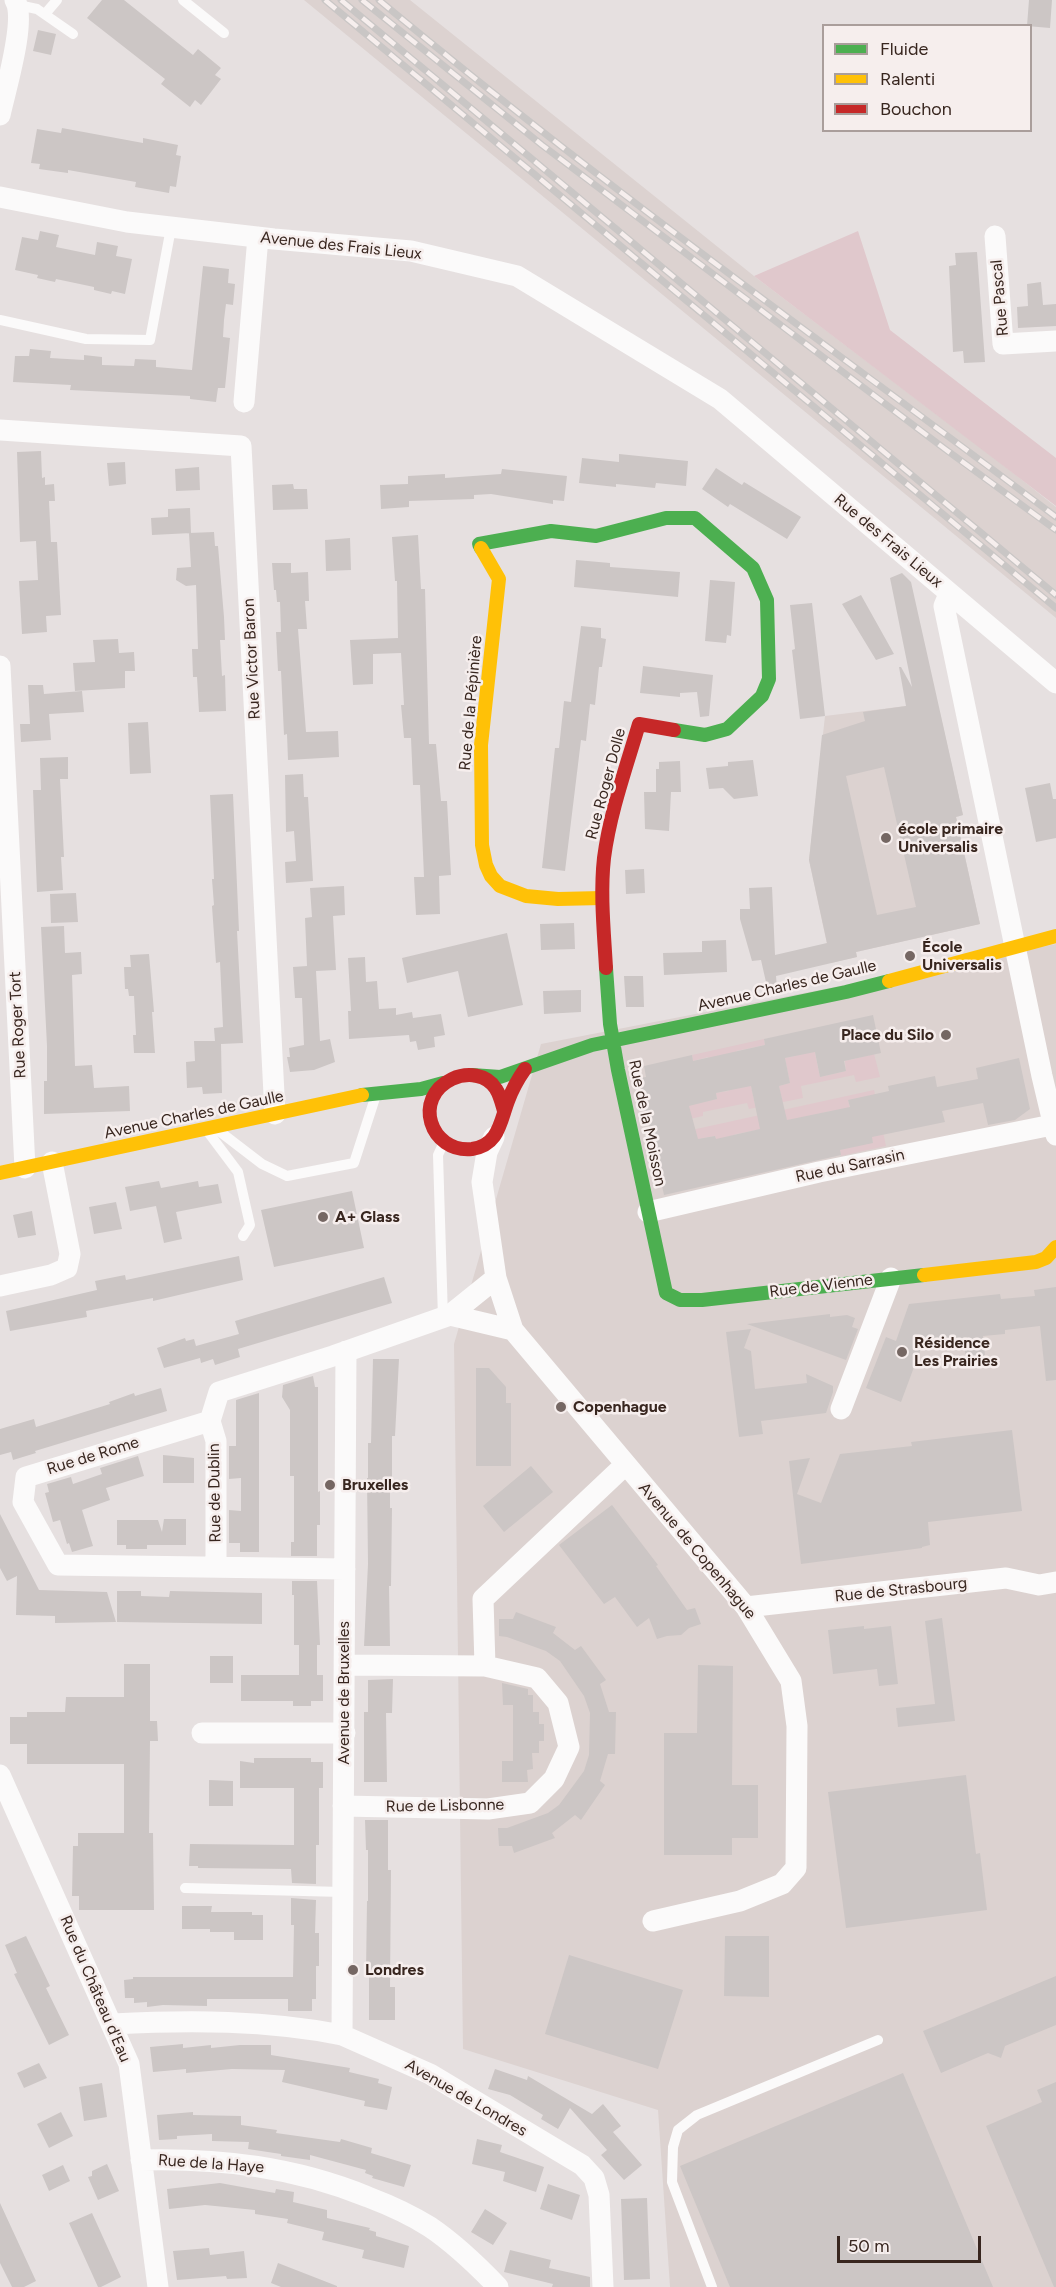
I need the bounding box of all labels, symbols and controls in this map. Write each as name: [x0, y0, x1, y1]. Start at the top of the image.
legend: [822, 24, 1032, 132]
text: Fluide: [880, 38, 928, 60]
text: Ralenti: [880, 68, 935, 90]
text: Bouchon: [880, 98, 952, 120]
street label: Avenue des Frais Lieux: [259, 228, 423, 264]
street label: Rue Pascal: [987, 259, 1013, 337]
street label: Rue des Frais Lieux: [830, 490, 946, 592]
street label: Rue Victor Baron: [239, 598, 265, 720]
street label: Rue de la Pépinière: [456, 634, 486, 772]
street label: Rue Roger Dolle: [582, 726, 630, 842]
place label: école primaire Universalis: [898, 819, 1003, 857]
marker: école primaire Universalis: [879, 831, 893, 845]
place label: École Universalis: [922, 937, 1002, 975]
marker: École Universalis: [903, 949, 917, 963]
street label: Avenue Charles de Gaulle: [696, 956, 878, 1016]
street label: Rue Roger Tort: [6, 971, 30, 1079]
place label: Place du Silo: [841, 1025, 934, 1045]
marker: Place du Silo: [939, 1028, 953, 1042]
street label: Rue de la Moisson: [624, 1058, 670, 1188]
street label: Avenue Charles de Gaulle: [103, 1087, 285, 1143]
street label: Rue du Sarrasin: [794, 1145, 906, 1187]
place label: A+ Glass: [335, 1207, 400, 1227]
marker: A+ Glass: [316, 1210, 330, 1224]
street label: Rue de Vienne: [768, 1270, 874, 1302]
place label: Résidence Les Prairies: [914, 1333, 998, 1371]
marker: Résidence Les Prairies: [895, 1345, 909, 1359]
place label: Copenhague: [573, 1397, 667, 1417]
marker: Copenhague: [554, 1400, 568, 1414]
street label: Rue de Rome: [45, 1433, 141, 1479]
street label: Rue de Dublin: [205, 1443, 225, 1543]
place label: Bruxelles: [342, 1475, 408, 1495]
marker: Bruxelles: [323, 1478, 337, 1492]
street label: Avenue de Copenhague: [634, 1479, 760, 1623]
street label: Rue de Strasbourg: [834, 1574, 968, 1606]
street label: Avenue de Bruxelles: [334, 1621, 354, 1765]
street label: Rue de Lisbonne: [386, 1795, 504, 1817]
street label: Rue du Château d'Eau: [55, 1913, 135, 2065]
place label: Londres: [365, 1960, 424, 1980]
marker: Londres: [346, 1963, 360, 1977]
street label: Avenue de Londres: [402, 2055, 530, 2141]
street label: Rue de la Haye: [157, 2151, 265, 2177]
scale bar: [840, 2224, 984, 2262]
text: 50 m: [848, 2235, 890, 2257]

